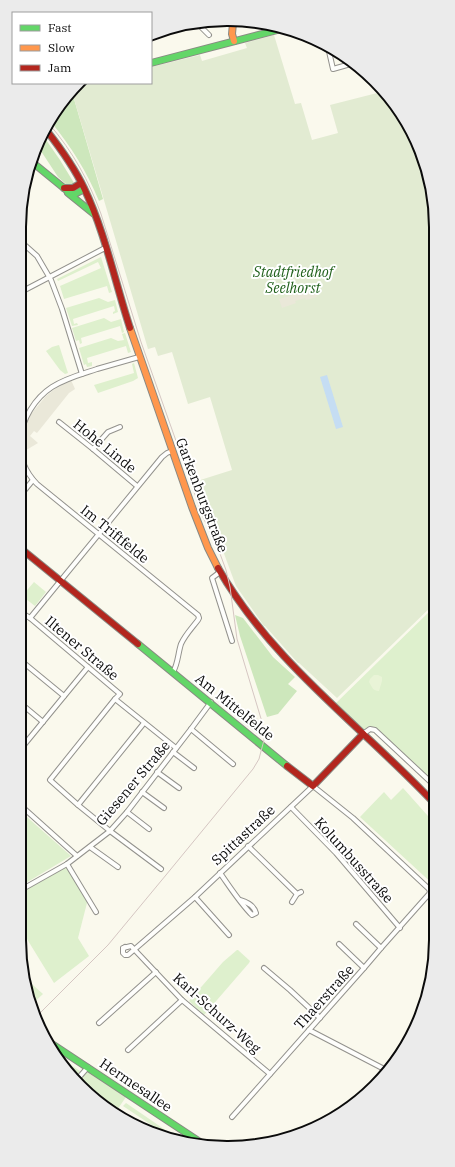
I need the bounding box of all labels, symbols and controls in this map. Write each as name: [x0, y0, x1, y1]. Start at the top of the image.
legend: [12, 12, 152, 84]
text: Fast: [48, 20, 72, 35]
text: Slow: [48, 40, 75, 55]
text: Jam: [48, 60, 72, 75]
park label: Stadtfriedhof Seelhorst: [252, 263, 336, 297]
street label: Hohe Linde: [70, 415, 140, 477]
street label: Garkenburgstraße: [172, 435, 232, 555]
street label: Im Triftfelde: [77, 501, 153, 567]
street label: Iltener Straße: [41, 612, 123, 684]
street label: Am Mittelfelde: [192, 670, 278, 744]
street label: Giesener Straße: [92, 737, 174, 829]
street label: Spittastraße: [207, 801, 279, 869]
street label: Kolumbusstraße: [311, 813, 397, 907]
street label: Thaerstraße: [290, 961, 358, 1033]
street label: Karl-Schurz-Weg: [169, 969, 265, 1057]
street label: Hermesallee: [96, 1054, 176, 1116]

